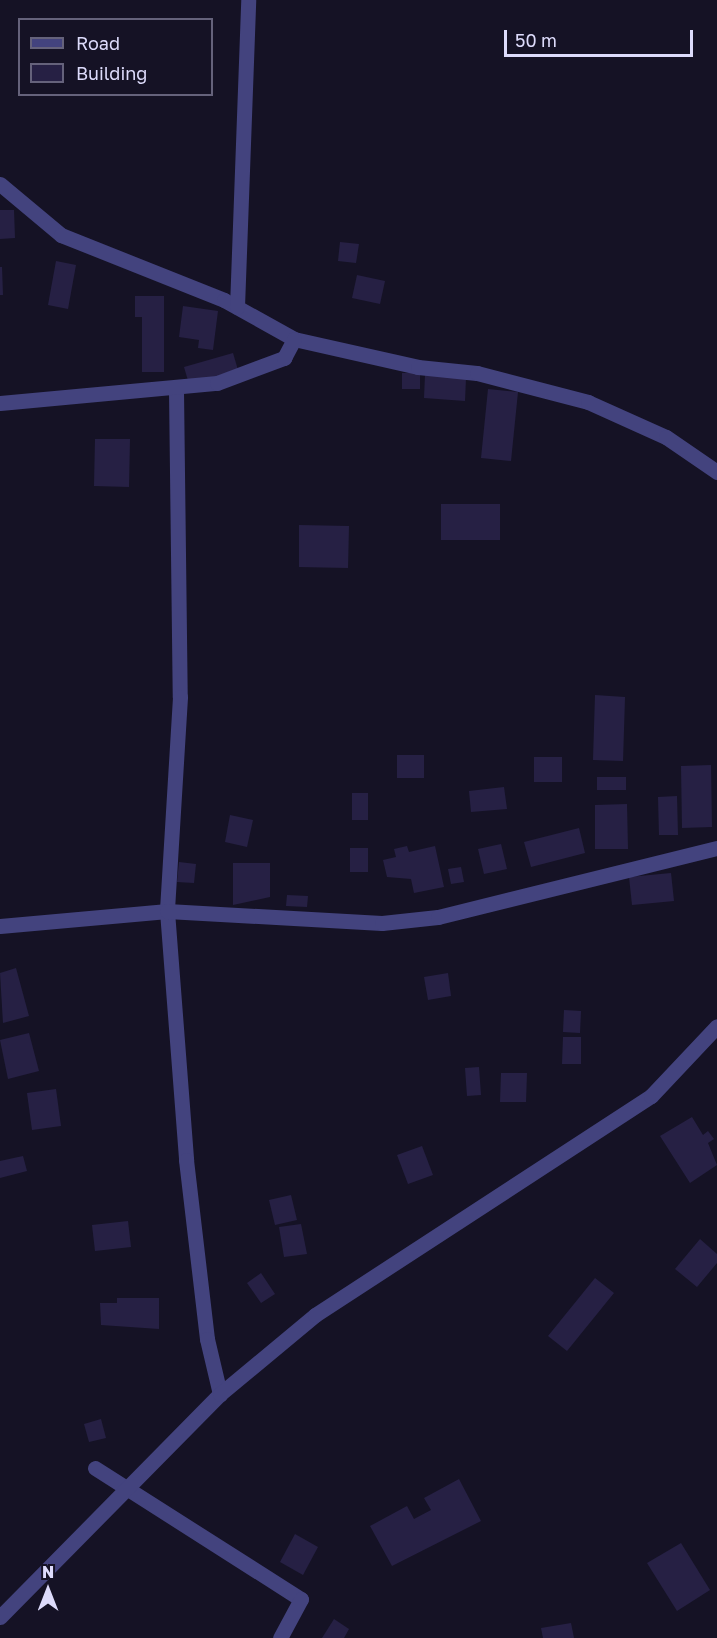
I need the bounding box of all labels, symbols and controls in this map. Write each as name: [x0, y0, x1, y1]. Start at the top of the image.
legend: [18, 18, 213, 96]
scale bar: [507, 18, 696, 56]
text: 50 m: [515, 29, 557, 51]
text: Road: [76, 32, 120, 54]
text: Building: [76, 62, 147, 84]
north arrow: [18, 1560, 78, 1620]
text: N: [42, 1562, 54, 1582]

